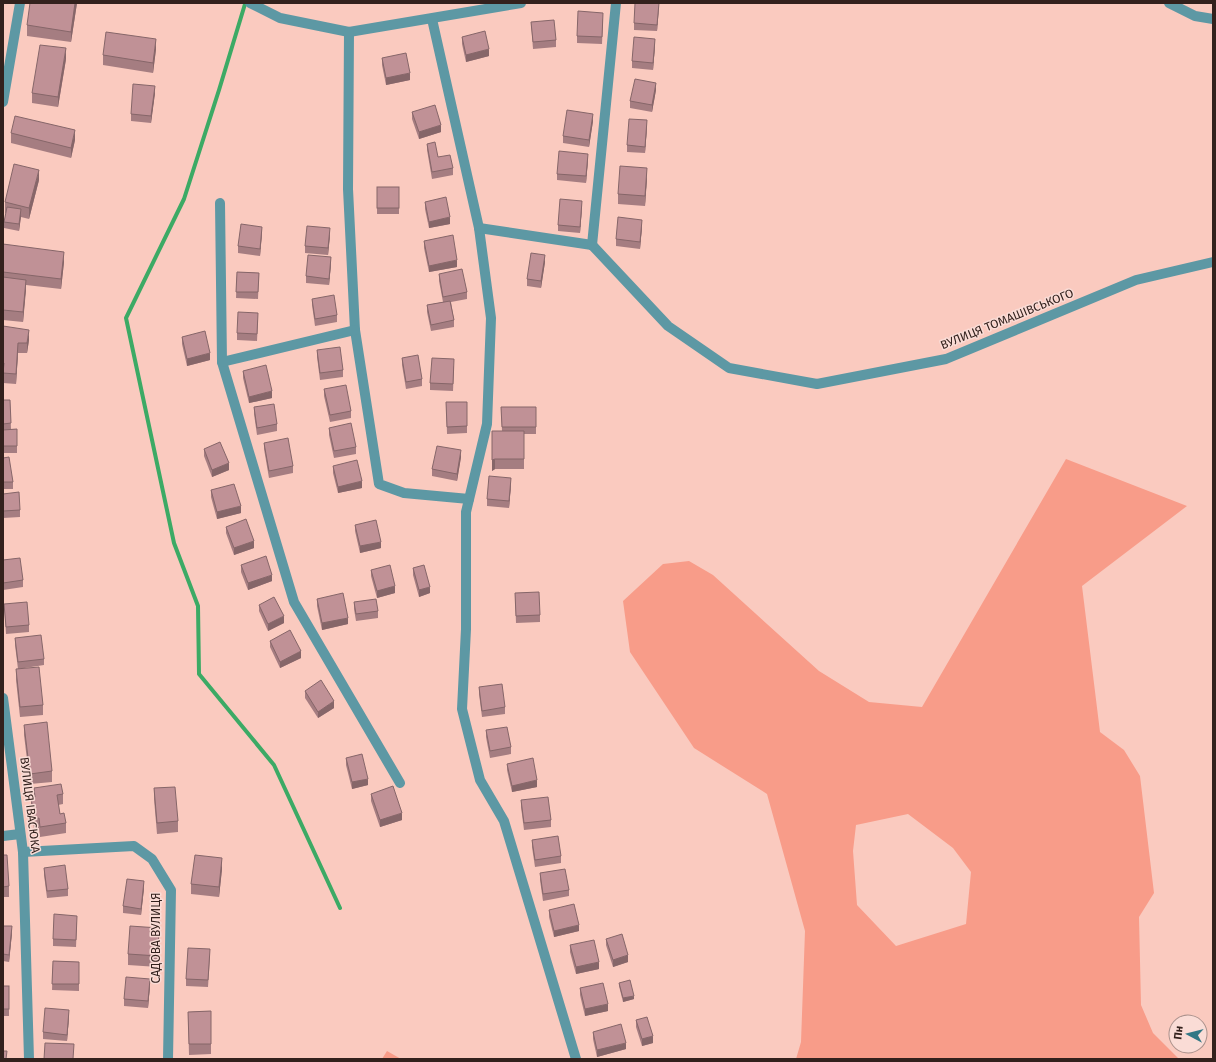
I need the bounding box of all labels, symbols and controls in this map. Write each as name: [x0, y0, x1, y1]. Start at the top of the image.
street label: ВУЛИЦЯ ТОМАШІВСЬКОГО: [938, 286, 1076, 352]
street label: ВУЛИЦЯ ІВАСЮКА: [17, 756, 43, 854]
street label: САДОВА ВУЛИЦЯ: [149, 892, 163, 984]
north arrow: [1168, 1014, 1208, 1054]
text: Пн: [1171, 1025, 1186, 1040]

